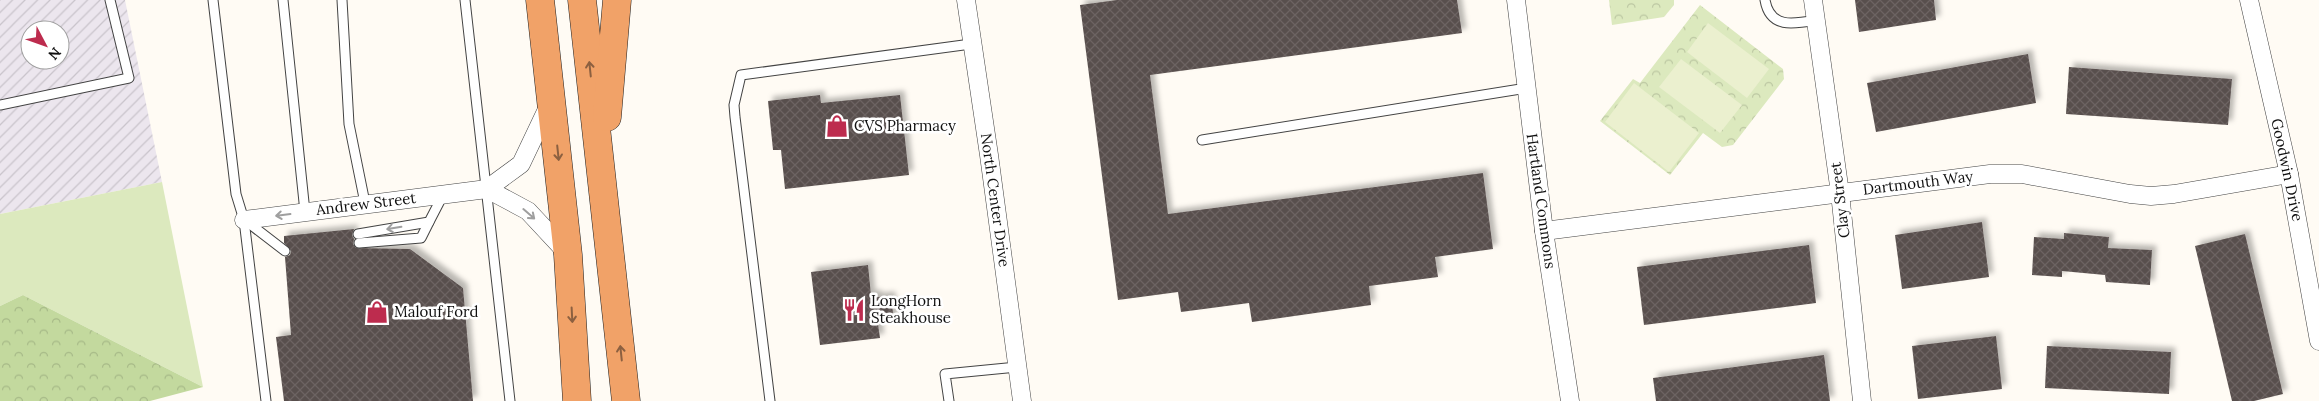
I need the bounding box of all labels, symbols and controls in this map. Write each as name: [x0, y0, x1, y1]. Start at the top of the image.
north arrow: [20, 20, 70, 70]
text: N: [44, 44, 65, 64]
one-way arrow: [585, 61, 595, 77]
shop icon: CVS Pharmacy: [824, 113, 850, 139]
place label: CVS Pharmacy: [854, 116, 956, 135]
street label: Goodwin Drive: [2267, 117, 2308, 223]
street label: North Center Drive: [977, 132, 1014, 268]
street label: Hartland Commons: [1523, 132, 1560, 270]
one-way arrow: [553, 144, 563, 160]
street label: Clay Street: [1825, 161, 1854, 239]
street label: Dartmouth Way: [1862, 166, 1974, 199]
street label: Andrew Street: [314, 188, 417, 219]
one-way arrow: [523, 208, 536, 220]
one-way arrow: [275, 210, 291, 220]
one-way arrow: [387, 223, 403, 233]
place label: LongHorn Steakhouse: [871, 291, 951, 327]
restaurant icon: LongHorn Steakhouse: [841, 297, 867, 323]
shop icon: Malouf Ford: [364, 299, 390, 325]
place label: Malouf Ford: [394, 302, 478, 321]
one-way arrow: [568, 306, 577, 322]
one-way arrow: [616, 345, 626, 361]

